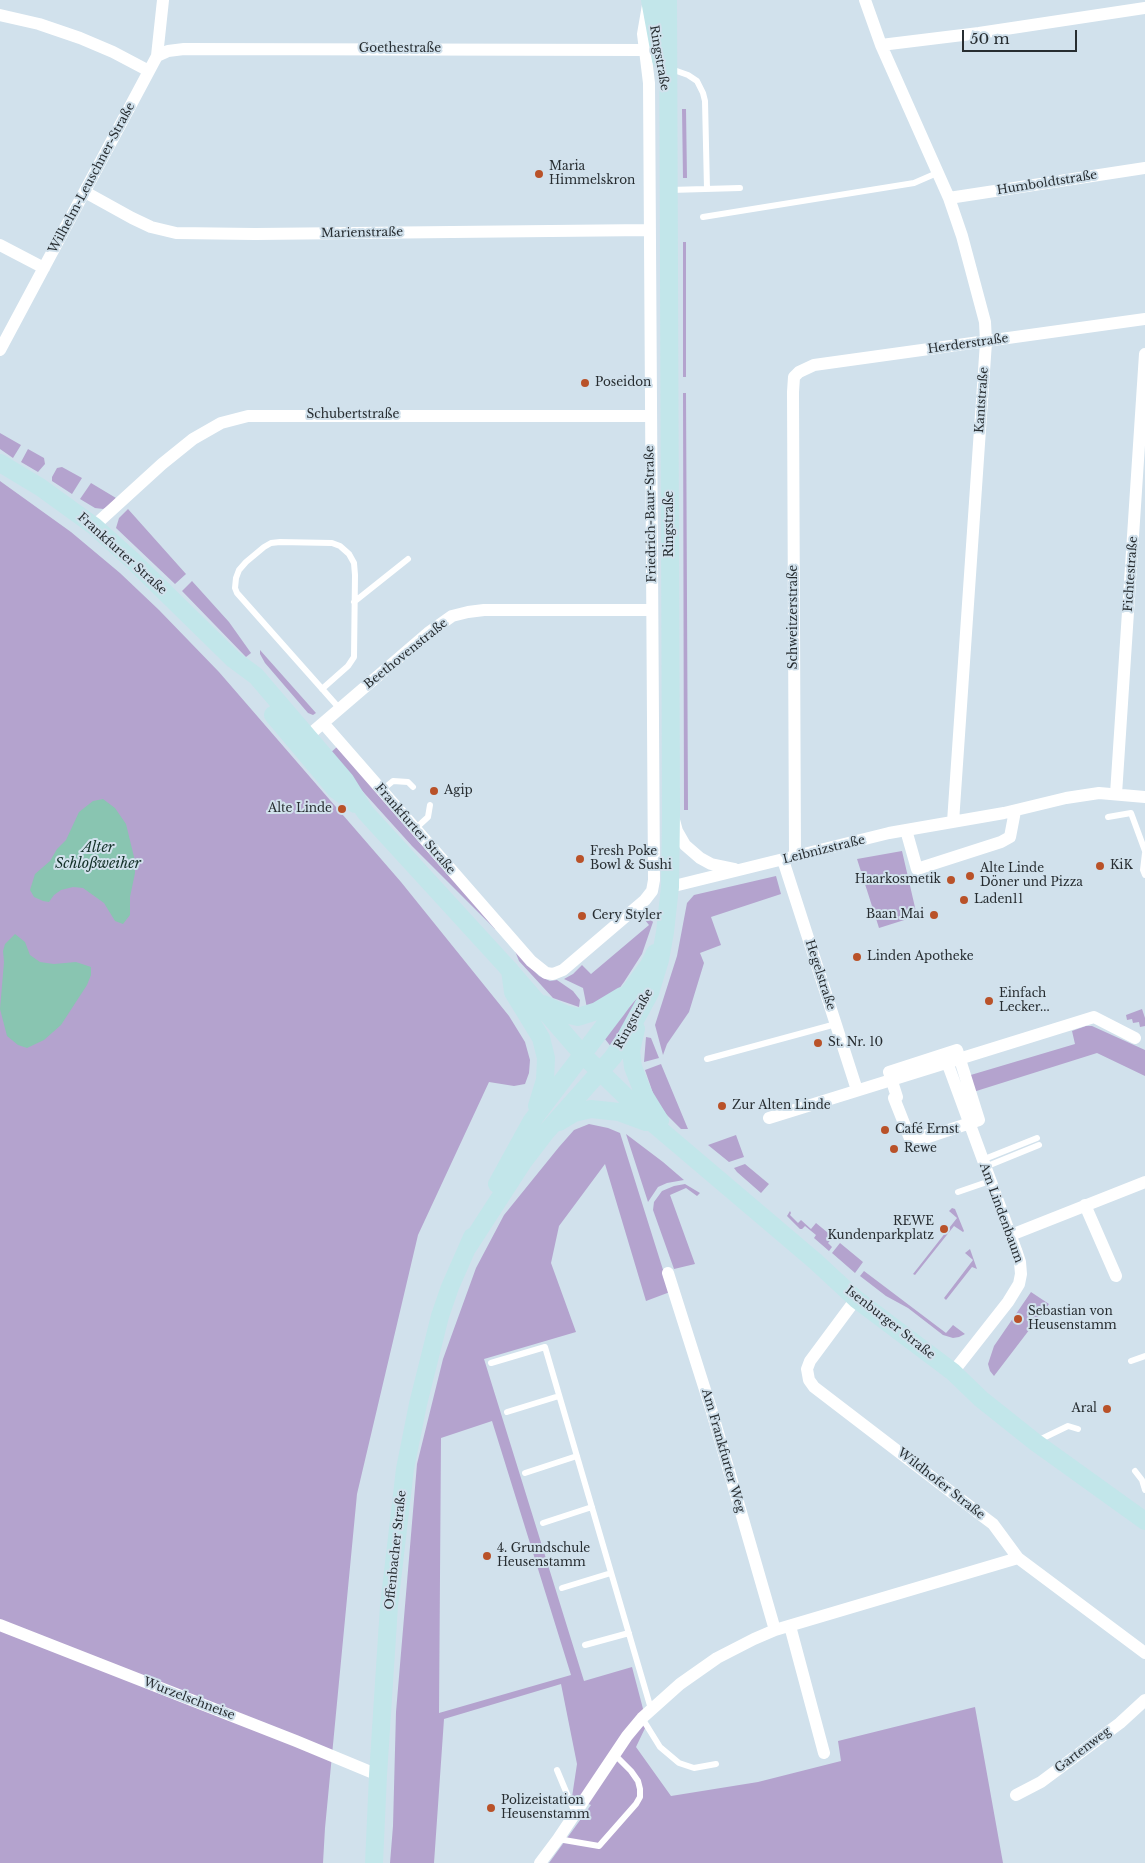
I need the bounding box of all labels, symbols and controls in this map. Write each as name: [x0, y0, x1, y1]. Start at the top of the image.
scale bar: [965, 20, 1080, 52]
street label: Ringstraße: [646, 24, 672, 92]
text: 50 m: [970, 29, 1010, 48]
street label: Goethestraße: [359, 42, 441, 56]
street label: Wilhelm-Leuschner-Straße: [46, 100, 138, 256]
place label: Maria Himmelskron: [549, 160, 635, 188]
marker: Maria Himmelskron: [533, 168, 545, 180]
street label: Humboldtstraße: [996, 168, 1098, 198]
street label: Marienstraße: [321, 225, 403, 241]
street label: Herderstraße: [927, 331, 1009, 357]
street label: Kantstraße: [973, 366, 991, 434]
place label: Poseidon: [595, 376, 651, 390]
marker: Poseidon: [579, 377, 591, 389]
street label: Schubertstraße: [307, 408, 399, 422]
street label: Friedrich-Baur-Straße: [643, 445, 659, 583]
street label: Ringstraße: [663, 491, 677, 557]
street label: Frankfurter Straße: [74, 510, 170, 598]
street label: Fichtestraße: [1121, 536, 1141, 612]
street label: Schweitzerstraße: [787, 565, 801, 669]
street label: Beethovenstraße: [361, 616, 451, 692]
street label: Frankfurter Straße: [372, 781, 458, 877]
place label: Agip: [444, 784, 473, 798]
marker: Agip: [428, 785, 440, 797]
place label: Alte Linde: [268, 802, 332, 816]
marker: Alte Linde: [336, 803, 348, 815]
street label: Leibnizstraße: [781, 833, 867, 867]
water label: Alter Schloßweiher: [55, 840, 141, 872]
place label: Fresh Poke Bowl & Sushi: [590, 845, 672, 873]
marker: Fresh Poke Bowl & Sushi: [574, 853, 586, 865]
place label: KiK: [1110, 859, 1133, 873]
marker: KiK: [1094, 860, 1106, 872]
place label: Alte Linde Döner und Pizza: [980, 862, 1083, 890]
marker: Alte Linde Döner und Pizza: [964, 870, 976, 882]
place label: Haarkosmetik: [855, 873, 941, 887]
marker: Haarkosmetik: [945, 874, 957, 886]
place label: Laden11: [974, 893, 1023, 907]
marker: Laden11: [958, 894, 970, 906]
place label: Baan Mai: [866, 908, 924, 922]
place label: Cery Styler: [592, 909, 662, 923]
marker: Baan Mai: [928, 909, 940, 921]
marker: Cery Styler: [576, 910, 588, 922]
street label: Hegelstraße: [802, 938, 838, 1012]
place label: Linden Apotheke: [867, 950, 974, 964]
marker: Linden Apotheke: [851, 951, 863, 963]
street label: Ringstraße: [612, 986, 656, 1052]
place label: Einfach Lecker...: [999, 987, 1050, 1015]
marker: Einfach Lecker...: [983, 995, 995, 1007]
place label: St. Nr. 10: [828, 1036, 883, 1050]
marker: St. Nr. 10: [812, 1037, 824, 1049]
place label: Zur Alten Linde: [732, 1099, 831, 1113]
marker: Zur Alten Linde: [716, 1100, 728, 1112]
place label: Café Ernst: [895, 1123, 959, 1137]
marker: Café Ernst: [879, 1124, 891, 1136]
place label: Rewe: [904, 1142, 937, 1156]
marker: Rewe: [888, 1143, 900, 1155]
street label: Am Lindenbaum: [976, 1161, 1026, 1265]
place label: REWE Kundenparkplatz: [827, 1215, 934, 1243]
marker: REWE Kundenparkplatz: [938, 1223, 950, 1235]
street label: Isenburger Straße: [842, 1283, 938, 1363]
place label: Sebastian von Heusenstamm: [1028, 1305, 1117, 1333]
marker: Sebastian von Heusenstamm: [1012, 1313, 1024, 1325]
street label: Am Frankfurter Weg: [698, 1387, 748, 1515]
place label: Aral: [1071, 1402, 1097, 1416]
marker: Aral: [1101, 1403, 1113, 1415]
street label: Wildhofer Straße: [895, 1445, 987, 1523]
street label: Offenbacher Straße: [383, 1490, 409, 1610]
place label: 4. Grundschule Heusenstamm: [497, 1542, 590, 1570]
marker: 4. Grundschule Heusenstamm: [481, 1550, 493, 1562]
street label: Wurzelschneise: [141, 1675, 237, 1723]
street label: Gartenweg: [1052, 1724, 1114, 1776]
place label: Polizeistation Heusenstamm: [501, 1794, 590, 1822]
marker: Polizeistation Heusenstamm: [485, 1802, 497, 1814]

